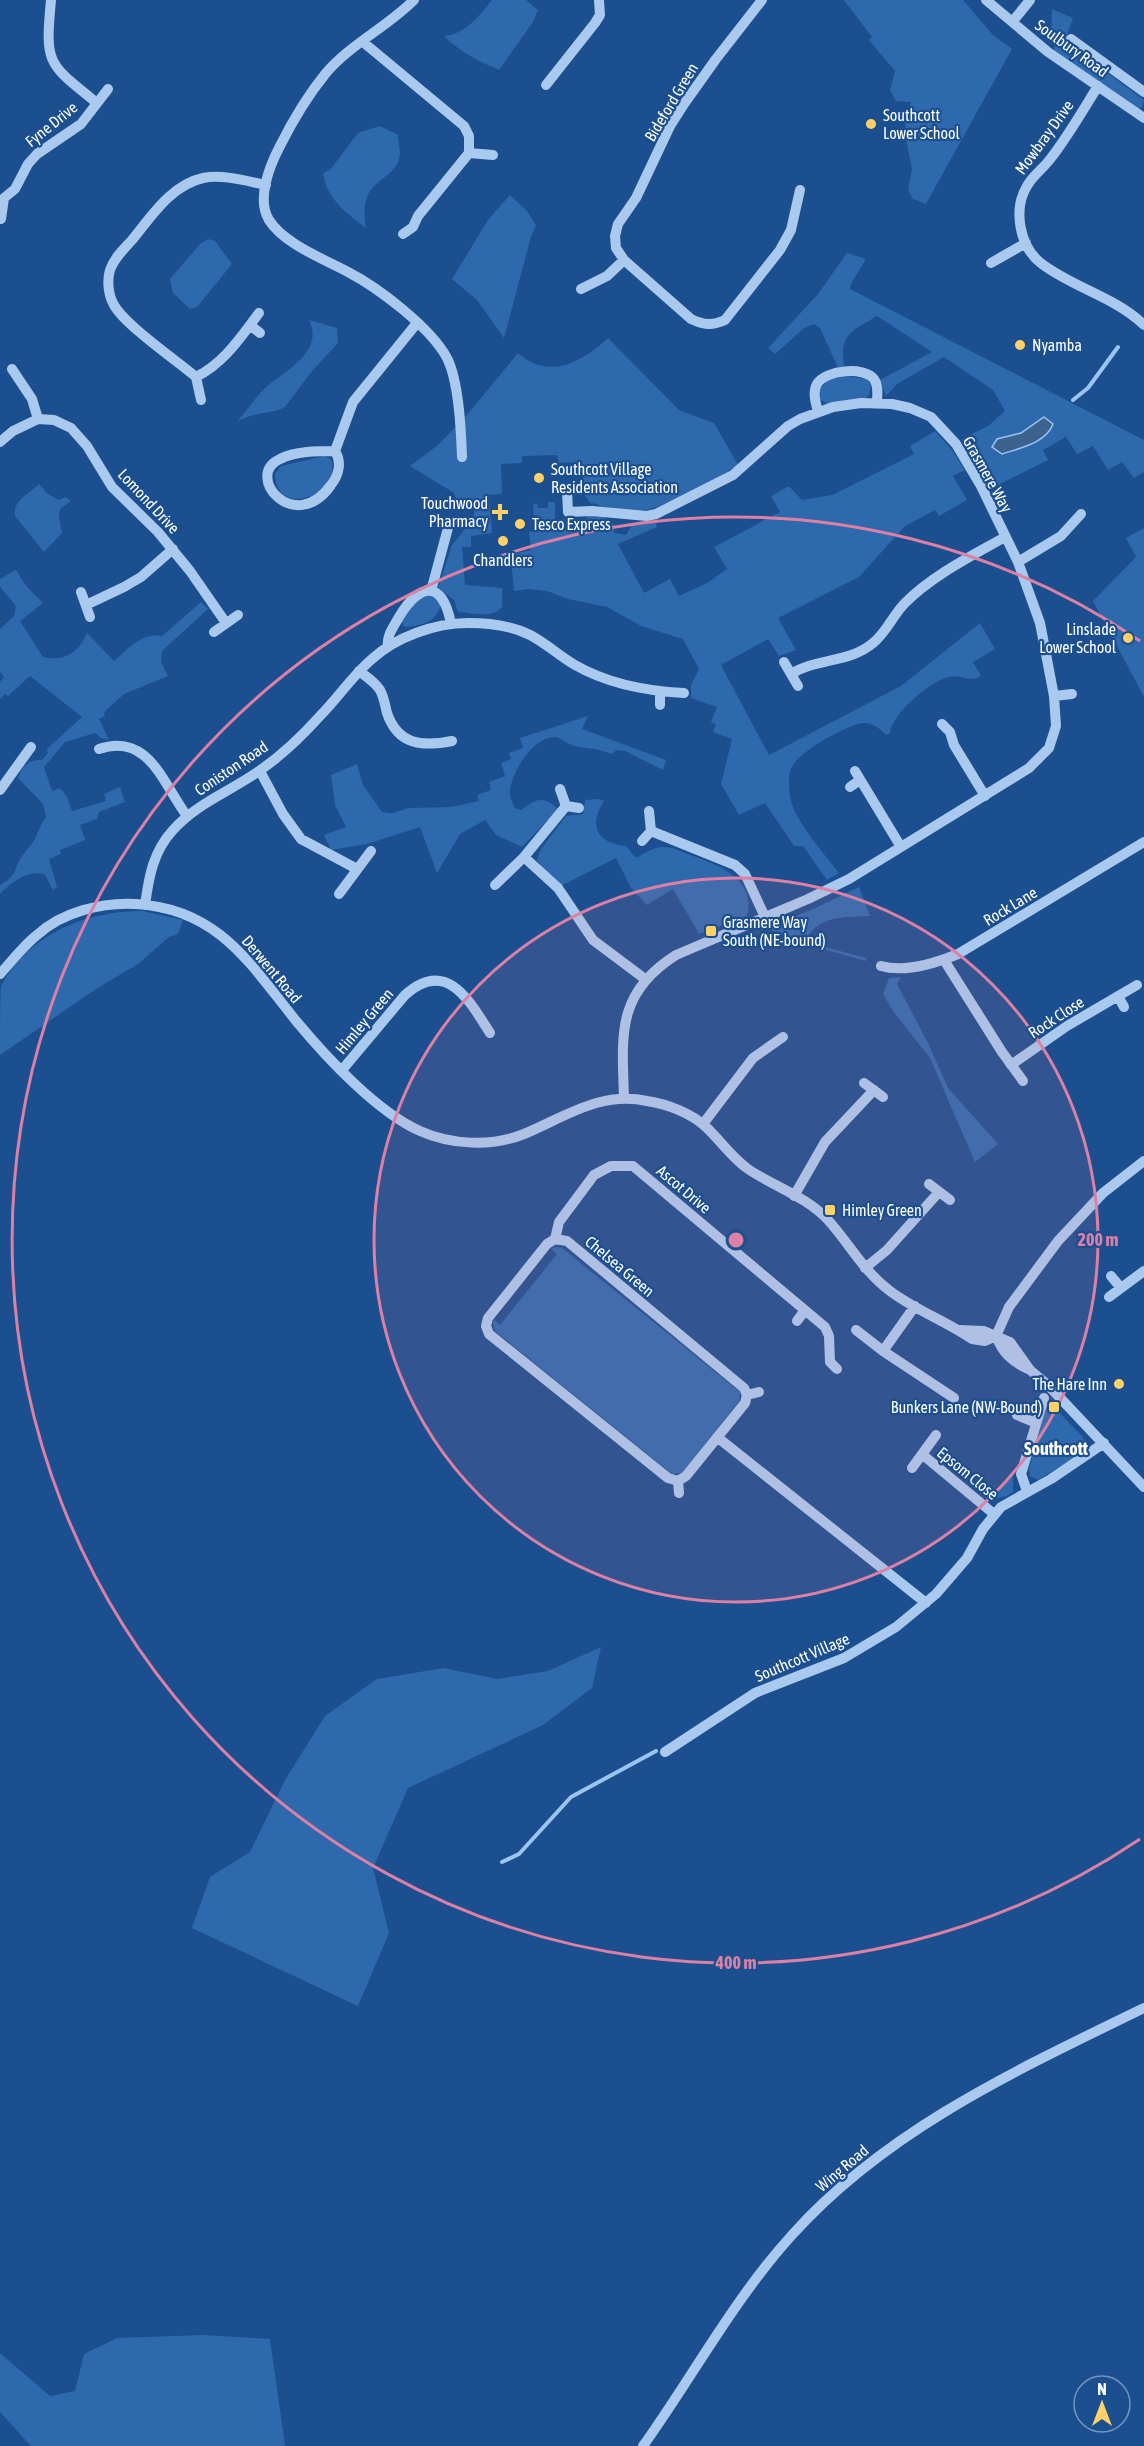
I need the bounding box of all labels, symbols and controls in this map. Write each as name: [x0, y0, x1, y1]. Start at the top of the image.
street label: Soulbury Road: [1032, 16, 1112, 81]
street label: Bideford Green: [641, 60, 701, 144]
street label: Mowbray Drive: [1011, 97, 1078, 178]
street label: Fyne Drive: [22, 98, 81, 151]
place label: Southcott Lower School: [883, 106, 961, 142]
marker: Southcott Lower School: [864, 117, 878, 131]
place label: Nyamba: [1032, 336, 1082, 355]
marker: Nyamba: [1013, 338, 1027, 352]
street label: Grasmere Way: [959, 433, 1016, 516]
place label: Southcott Village Residents Association: [551, 460, 678, 496]
street label: Lomond Drive: [115, 465, 183, 537]
marker: Southcott Village Residents Association: [532, 471, 546, 485]
place label: Touchwood Pharmacy: [421, 494, 488, 531]
marker: Touchwood Pharmacy: [493, 505, 507, 519]
place label: Tesco Express: [532, 515, 611, 534]
marker: Tesco Express: [513, 517, 527, 531]
marker: Chandlers: [496, 534, 510, 548]
place label: Chandlers: [473, 551, 533, 569]
place label: Linslade Lower School: [1039, 620, 1117, 656]
marker: Linslade Lower School: [1121, 631, 1135, 645]
street label: Coniston Road: [191, 737, 271, 799]
street label: Rock Lane: [980, 883, 1040, 929]
place label: Grasmere Way South (NE-bound): [723, 913, 826, 950]
marker: Grasmere Way South (NE-bound): [704, 924, 718, 938]
street label: Derwent Road: [239, 932, 305, 1006]
street label: Himley Green: [331, 985, 397, 1058]
street label: Rock Close: [1025, 992, 1087, 1042]
street label: Ascot Drive: [653, 1161, 715, 1217]
place label: Himley Green: [842, 1201, 922, 1220]
marker: Himley Green: [823, 1203, 837, 1217]
text: 200 m: [1078, 1229, 1118, 1250]
centre of rings: [726, 1230, 746, 1250]
street label: Chelsea Green: [582, 1232, 658, 1300]
place label: The Hare Inn: [1033, 1375, 1107, 1393]
marker: The Hare Inn: [1112, 1377, 1126, 1391]
place label: Bunkers Lane (NW-Bound): [891, 1398, 1042, 1417]
marker: Bunkers Lane (NW-Bound): [1047, 1400, 1061, 1414]
district label: Southcott: [1024, 1438, 1089, 1459]
street label: Epsom Close: [933, 1443, 1002, 1504]
street label: Southcott Village: [752, 1629, 852, 1686]
text: 400 m: [715, 1952, 756, 1973]
street label: Wing Road: [812, 2141, 872, 2196]
north arrow: [1072, 2374, 1132, 2434]
text: N: [1097, 2380, 1107, 2398]

